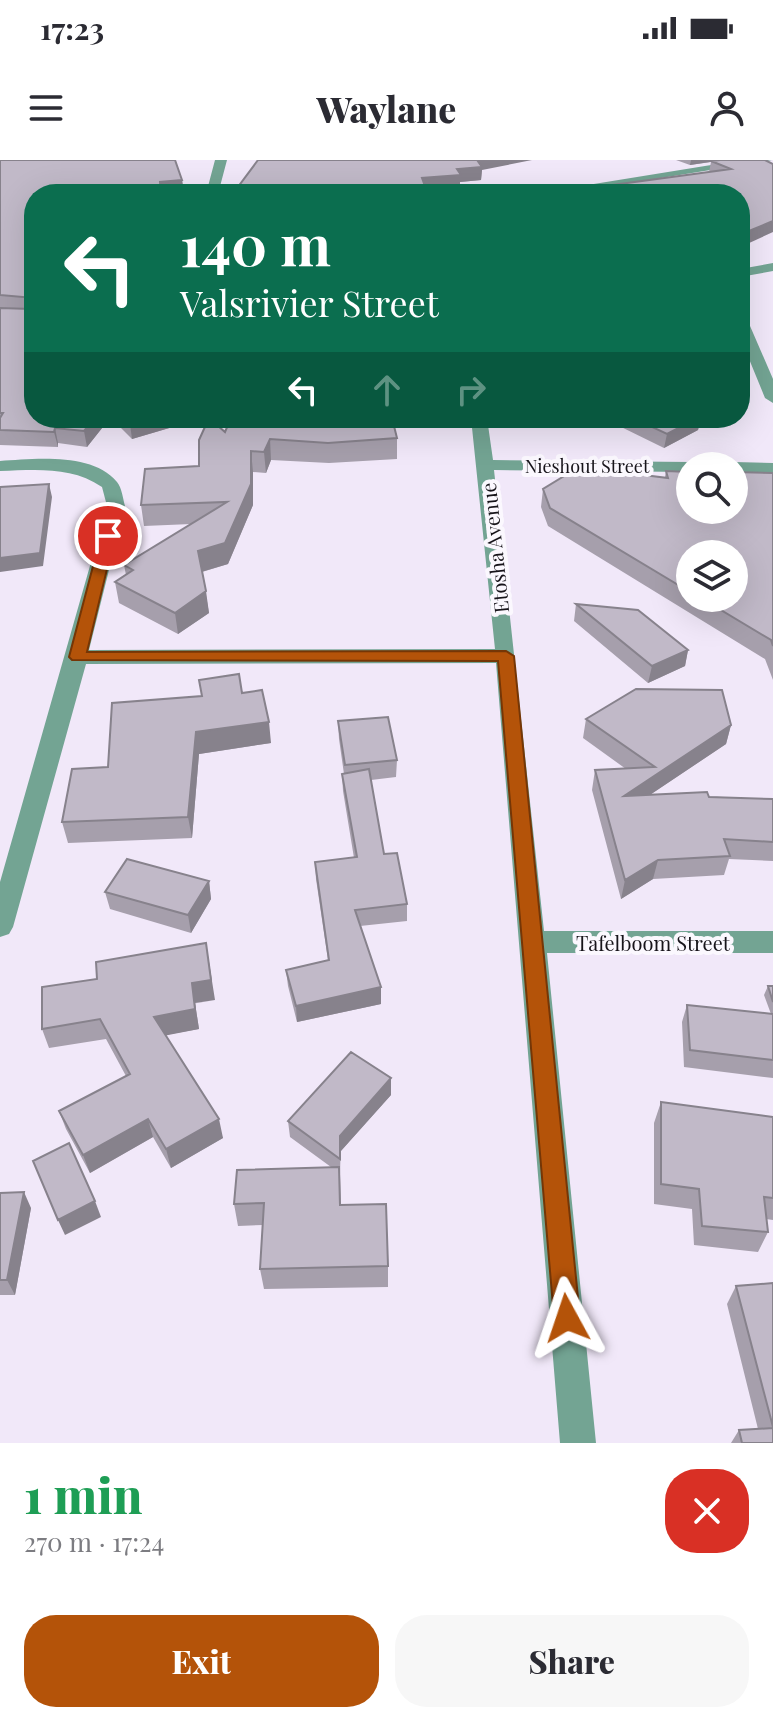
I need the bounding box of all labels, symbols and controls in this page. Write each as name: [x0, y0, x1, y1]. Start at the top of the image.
text: 17:23: [40, 8, 104, 48]
text: Waylane: [316, 84, 457, 132]
icon: menu: [24, 86, 68, 130]
icon: person: [705, 86, 749, 130]
text: 140 m: [180, 206, 331, 281]
icon: left: [48, 216, 152, 320]
text: Valsrivier Street: [180, 278, 439, 326]
icon: left: [281, 368, 325, 412]
icon: ahead: [365, 368, 409, 412]
icon: right: [449, 368, 493, 412]
map controls: [676, 452, 748, 612]
button: search: [676, 452, 748, 524]
street label: Nieshout Street: [525, 454, 650, 478]
street label: Etosha Avenue: [474, 481, 514, 615]
pin: [74, 502, 142, 570]
icon: arrive: [86, 514, 130, 558]
button: layers: [676, 540, 748, 612]
street label: Tafelboom Street: [576, 929, 731, 956]
position arrow: [525, 1276, 609, 1360]
text: 1 min: [24, 1462, 142, 1526]
button: close: [665, 1469, 749, 1553]
text: 270 m · 17:24: [24, 1524, 164, 1559]
button: Exit: [24, 1615, 379, 1707]
button: Share: [395, 1615, 749, 1707]

